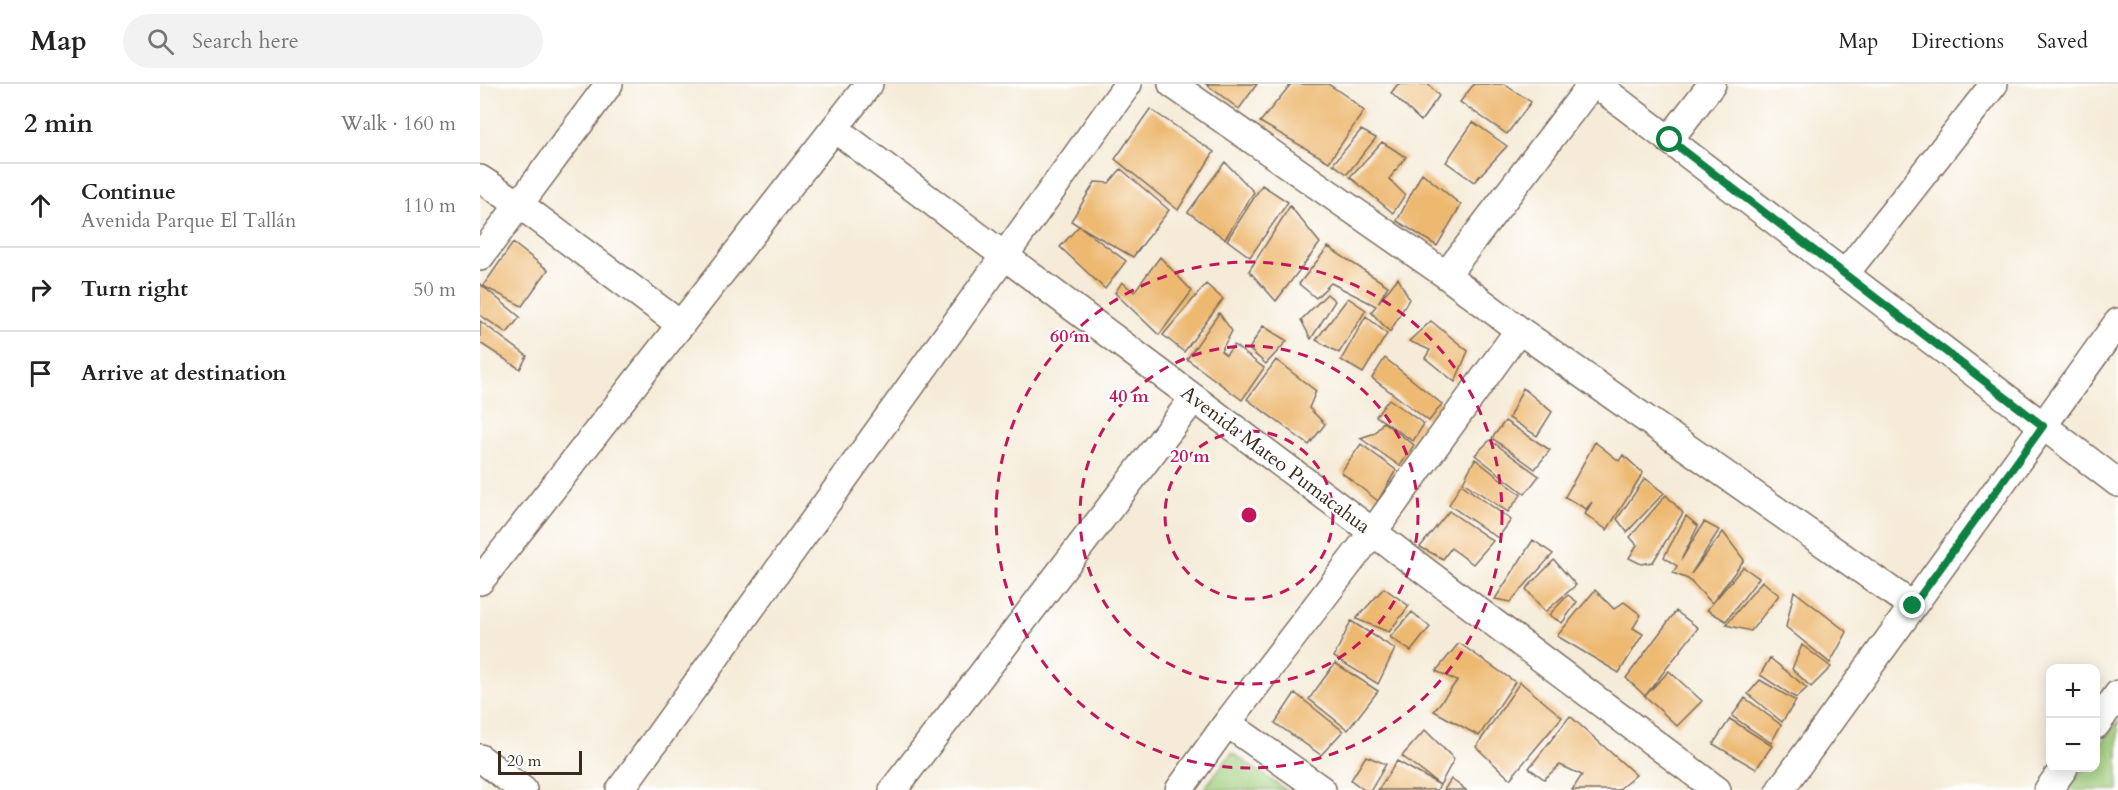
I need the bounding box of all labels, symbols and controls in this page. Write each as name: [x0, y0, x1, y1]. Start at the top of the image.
search box: [123, 14, 543, 68]
text: Map: [30, 22, 87, 60]
icon: search: [144, 25, 177, 58]
text: Search here: [192, 26, 299, 56]
text: Map: [1838, 27, 1878, 56]
text: Directions: [1911, 27, 2004, 56]
text: Saved: [2037, 27, 2088, 56]
text: 2 min: [24, 106, 93, 141]
text: Walk · 160 m: [341, 110, 456, 137]
route start: [1656, 126, 1682, 152]
text: Continue: [81, 177, 176, 207]
icon: ahead: [24, 189, 57, 222]
text: 110 m: [403, 192, 456, 219]
text: Avenida Parque El Tallán: [81, 207, 296, 234]
icon: right: [24, 273, 57, 306]
text: Turn right: [81, 274, 188, 304]
text: 50 m: [413, 276, 456, 303]
text: 60 m: [1050, 324, 1090, 349]
icon: arrive: [24, 357, 57, 390]
text: Arrive at destination: [81, 358, 286, 388]
street label: Avenida Mateo Pumacahua: [1175, 379, 1376, 540]
text: 40 m: [1109, 384, 1149, 409]
text: 20 m: [1170, 444, 1210, 469]
centre of rings: [1239, 505, 1259, 525]
route end: [1899, 592, 1925, 618]
map controls: [2046, 664, 2100, 772]
button: +: [2046, 664, 2100, 718]
button: −: [2046, 718, 2100, 772]
scale bar: [498, 748, 582, 776]
text: 20 m: [507, 750, 541, 772]

